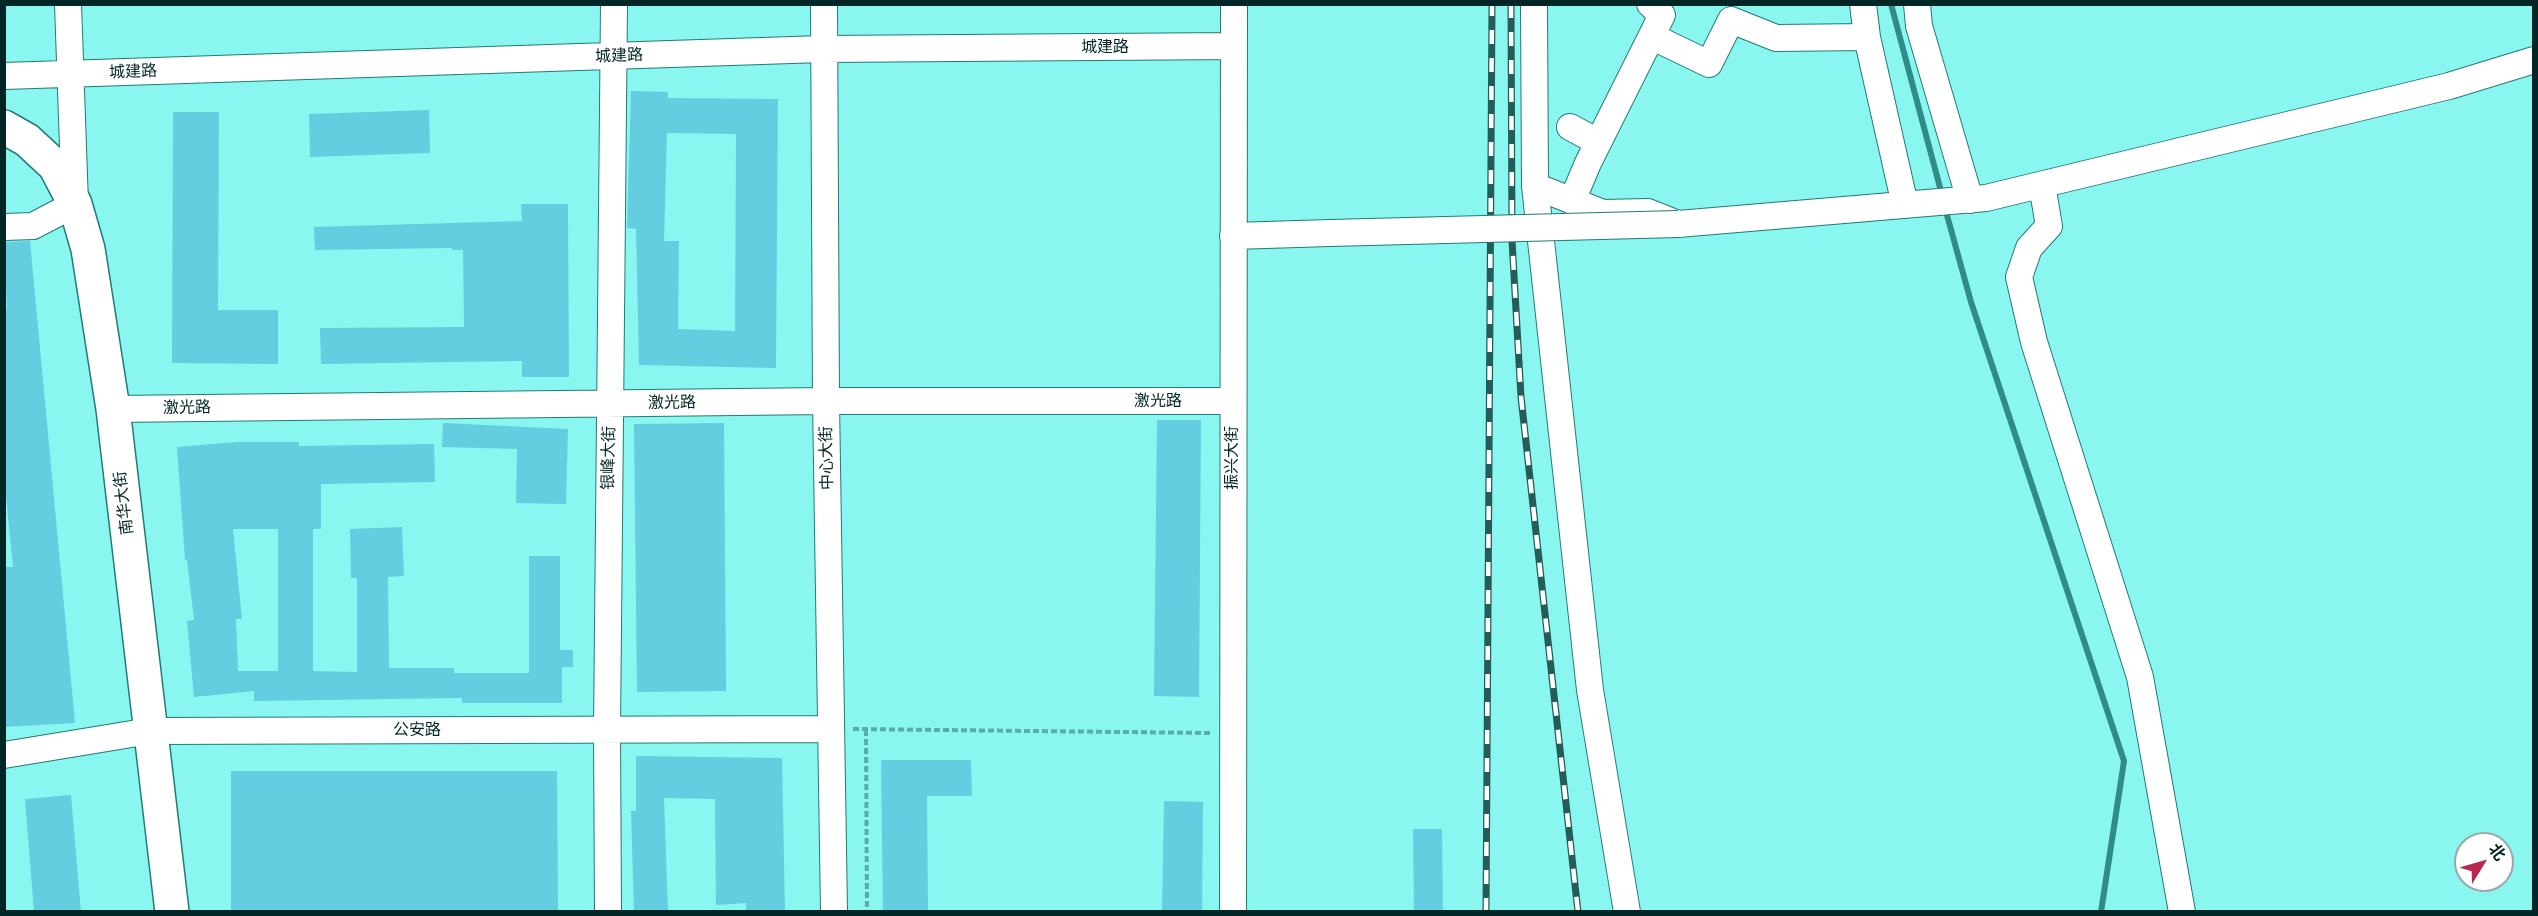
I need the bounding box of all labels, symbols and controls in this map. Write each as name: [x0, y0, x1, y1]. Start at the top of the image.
street label: 城建路: [1081, 37, 1129, 57]
street label: 城建路: [595, 46, 643, 66]
street label: 城建路: [109, 62, 157, 82]
street label: 激光路: [1134, 391, 1182, 411]
street label: 激光路: [648, 393, 696, 413]
street label: 激光路: [163, 398, 211, 418]
street label: 银峰大街: [599, 426, 619, 490]
street label: 中心大街: [817, 426, 837, 490]
street label: 振兴大街: [1222, 426, 1242, 490]
street label: 南华大街: [111, 470, 137, 536]
street label: 公安路: [393, 720, 441, 740]
north arrow: [2454, 832, 2514, 892]
text: 北: [2485, 840, 2510, 864]

